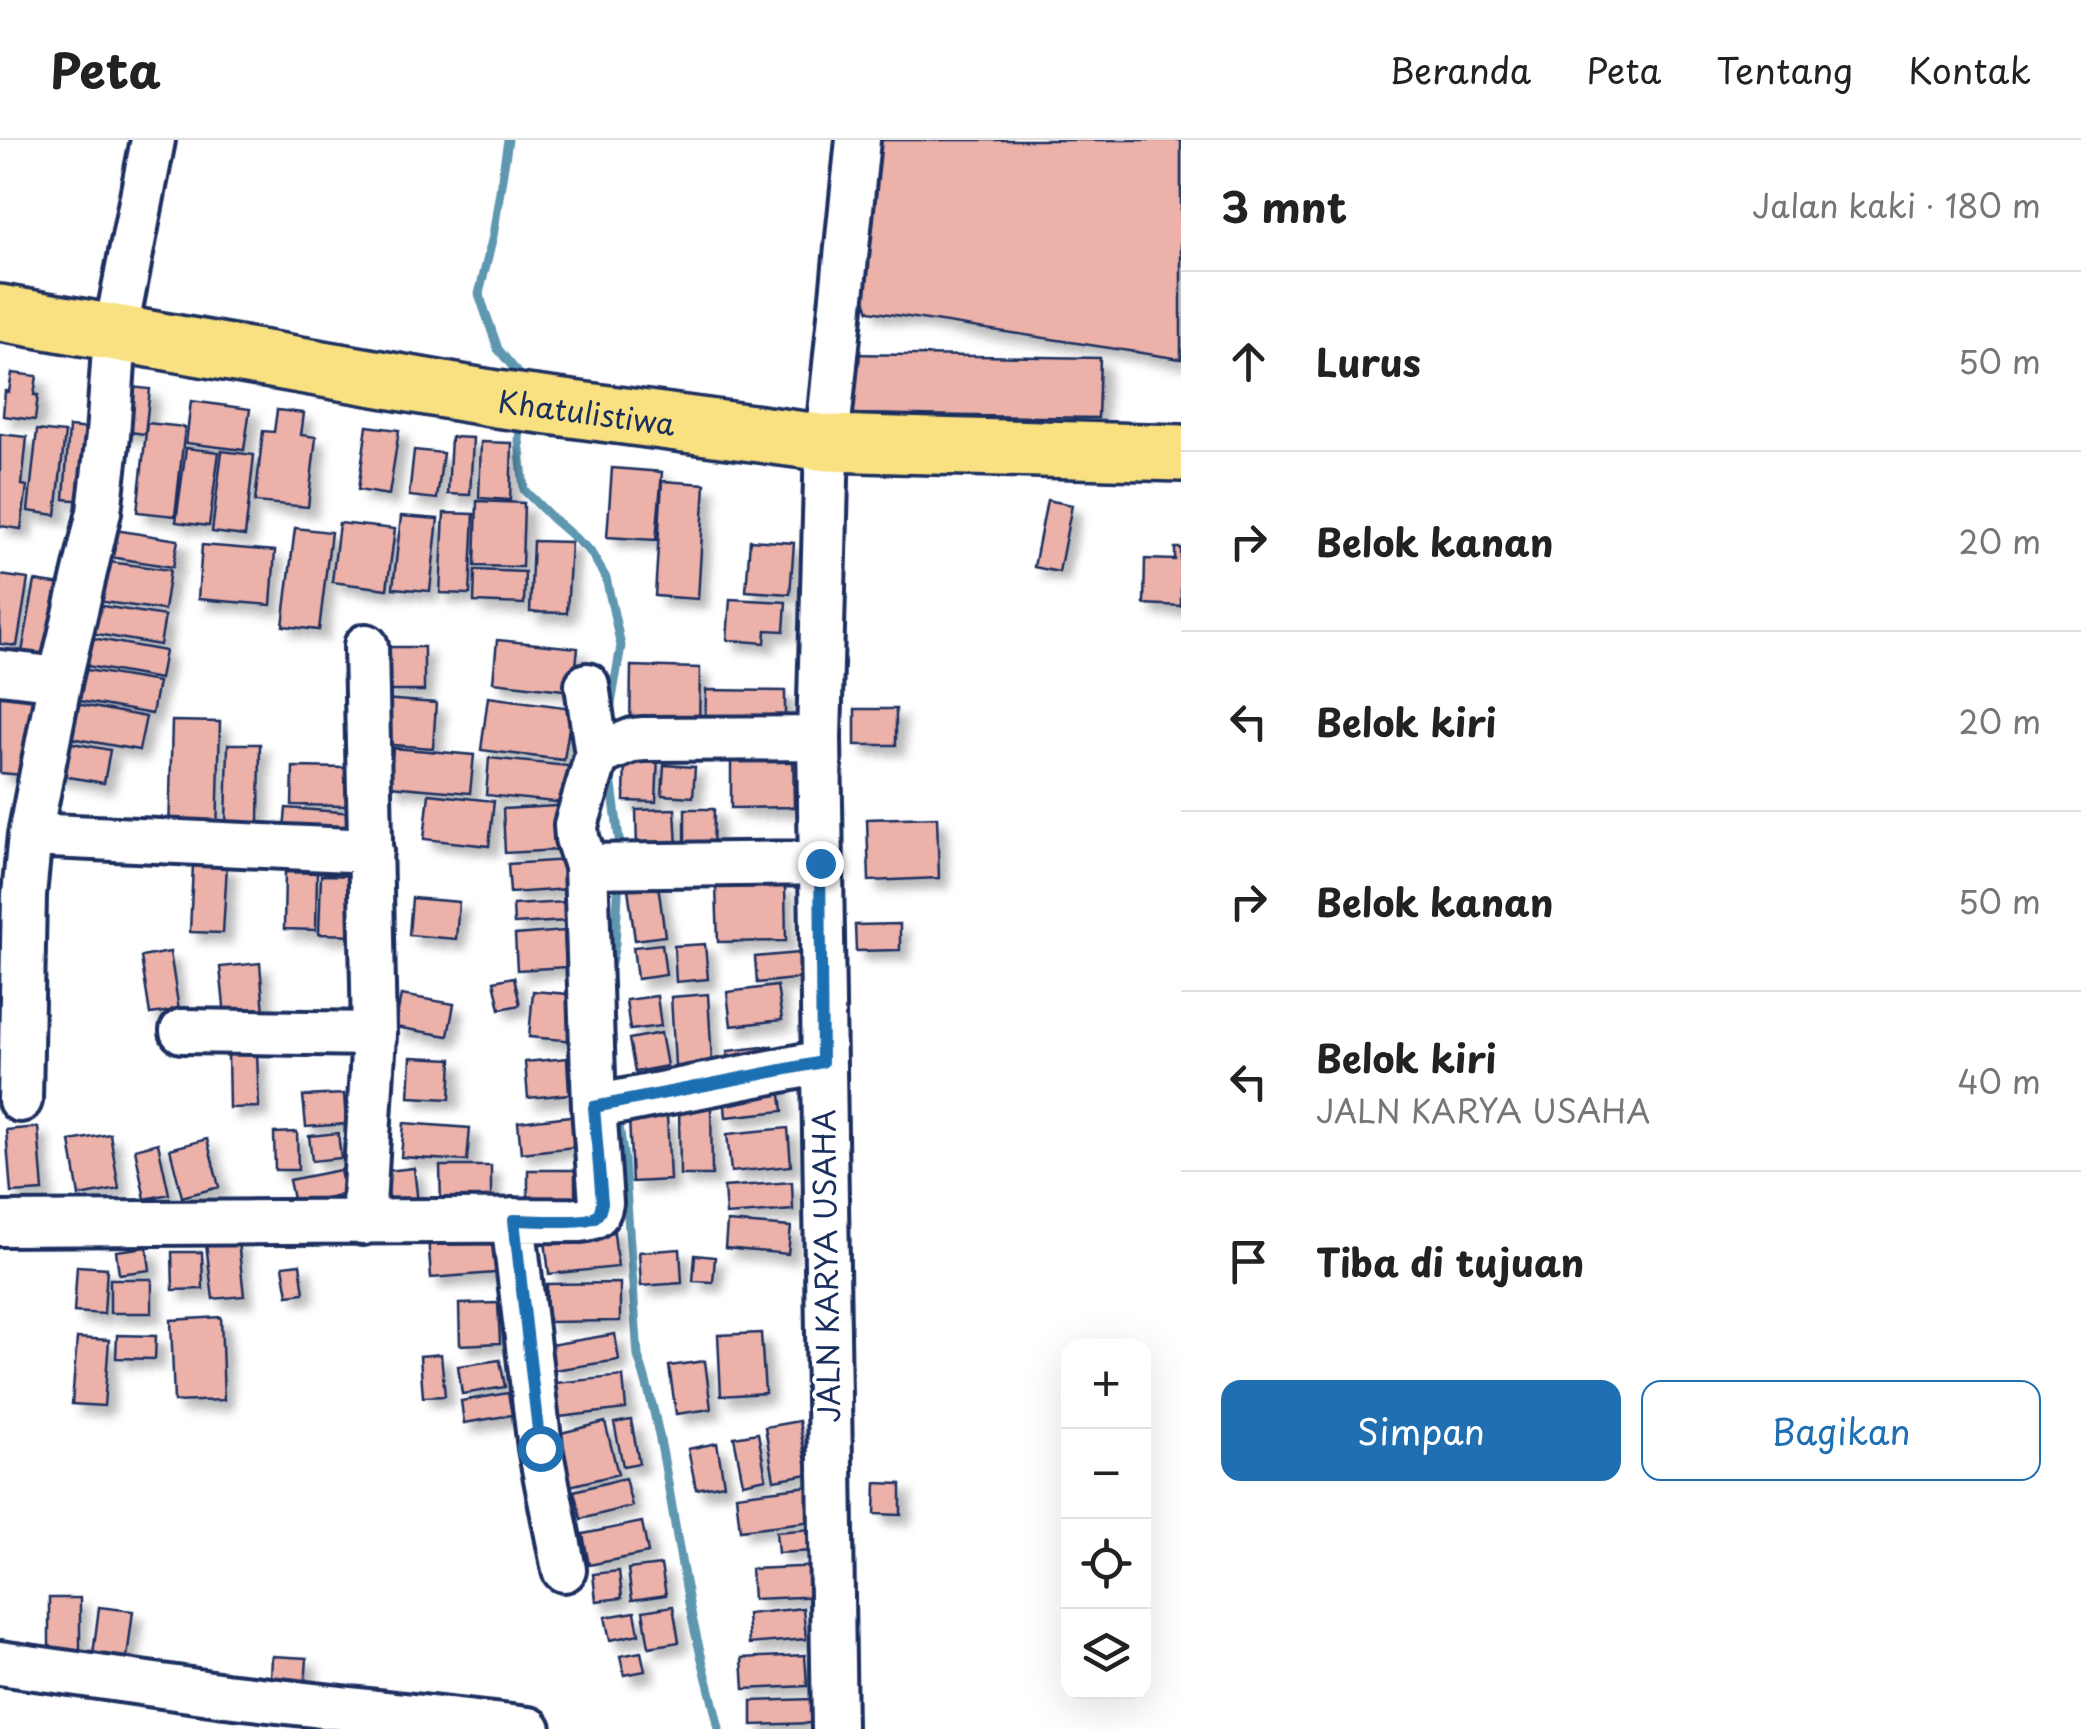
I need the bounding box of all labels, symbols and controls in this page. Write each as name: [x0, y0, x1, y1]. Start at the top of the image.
text: Peta: [50, 33, 161, 105]
text: Beranda: [1389, 43, 1531, 96]
text: Peta: [1586, 43, 1661, 96]
text: Tentang: [1716, 43, 1853, 96]
text: Kontak: [1908, 43, 2031, 96]
text: 3 mnt: [1221, 174, 1347, 237]
text: Jalan kaki · 180 m: [1752, 181, 2041, 229]
text: Lurus: [1316, 333, 1421, 390]
icon: ahead: [1221, 334, 1276, 389]
text: 50 m: [1958, 337, 2041, 385]
street label: Khatulistiwa: [495, 377, 678, 445]
text: Belok kanan: [1316, 513, 1553, 570]
icon: right: [1221, 514, 1276, 569]
text: 20 m: [1959, 517, 2041, 565]
text: Belok kiri: [1316, 693, 1496, 750]
icon: left: [1221, 694, 1276, 749]
text: 20 m: [1959, 697, 2041, 745]
route end: [798, 841, 844, 887]
text: Belok kanan: [1316, 873, 1553, 930]
icon: right: [1221, 874, 1276, 929]
text: 50 m: [1958, 877, 2041, 925]
text: Belok kiri: [1316, 1029, 1496, 1086]
icon: left: [1221, 1054, 1276, 1109]
text: 40 m: [1957, 1057, 2041, 1105]
text: JALN KARYA USAHA: [1316, 1086, 1650, 1134]
street label: JALN KARYA USAHA: [800, 1109, 850, 1423]
text: Tiba di tujuan: [1316, 1233, 1584, 1290]
icon: arrive: [1221, 1234, 1276, 1289]
map controls: [1061, 1339, 1151, 1699]
button: +: [1061, 1339, 1151, 1429]
button: Simpan: [1221, 1380, 1621, 1481]
button: Bagikan: [1641, 1380, 2041, 1481]
route start: [518, 1426, 564, 1472]
button: −: [1061, 1429, 1151, 1519]
button: locate: [1061, 1519, 1151, 1609]
button: layers: [1061, 1609, 1151, 1699]

